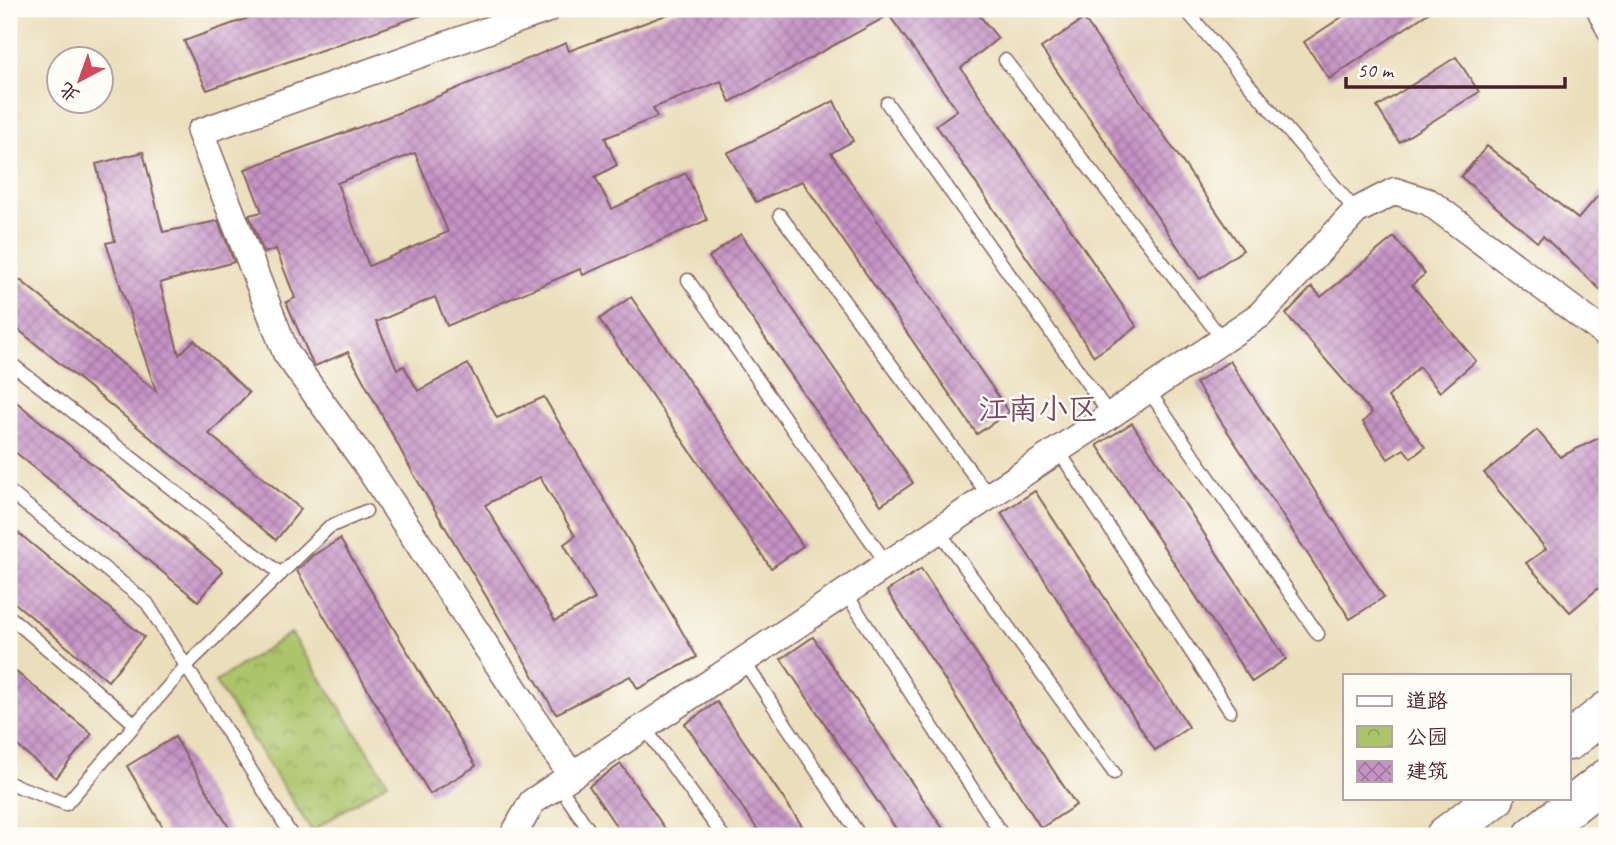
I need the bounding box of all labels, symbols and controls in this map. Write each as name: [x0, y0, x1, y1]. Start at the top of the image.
north arrow: [46, 46, 116, 116]
scale bar: [1346, 46, 1565, 90]
text: 50 m: [1357, 57, 1395, 83]
text: 北: [54, 77, 85, 107]
district label: 江南小区: [978, 390, 1098, 428]
legend: [1343, 674, 1570, 800]
text: 道路: [1406, 688, 1448, 714]
text: 公园: [1406, 724, 1448, 750]
text: 建筑: [1406, 758, 1448, 784]

